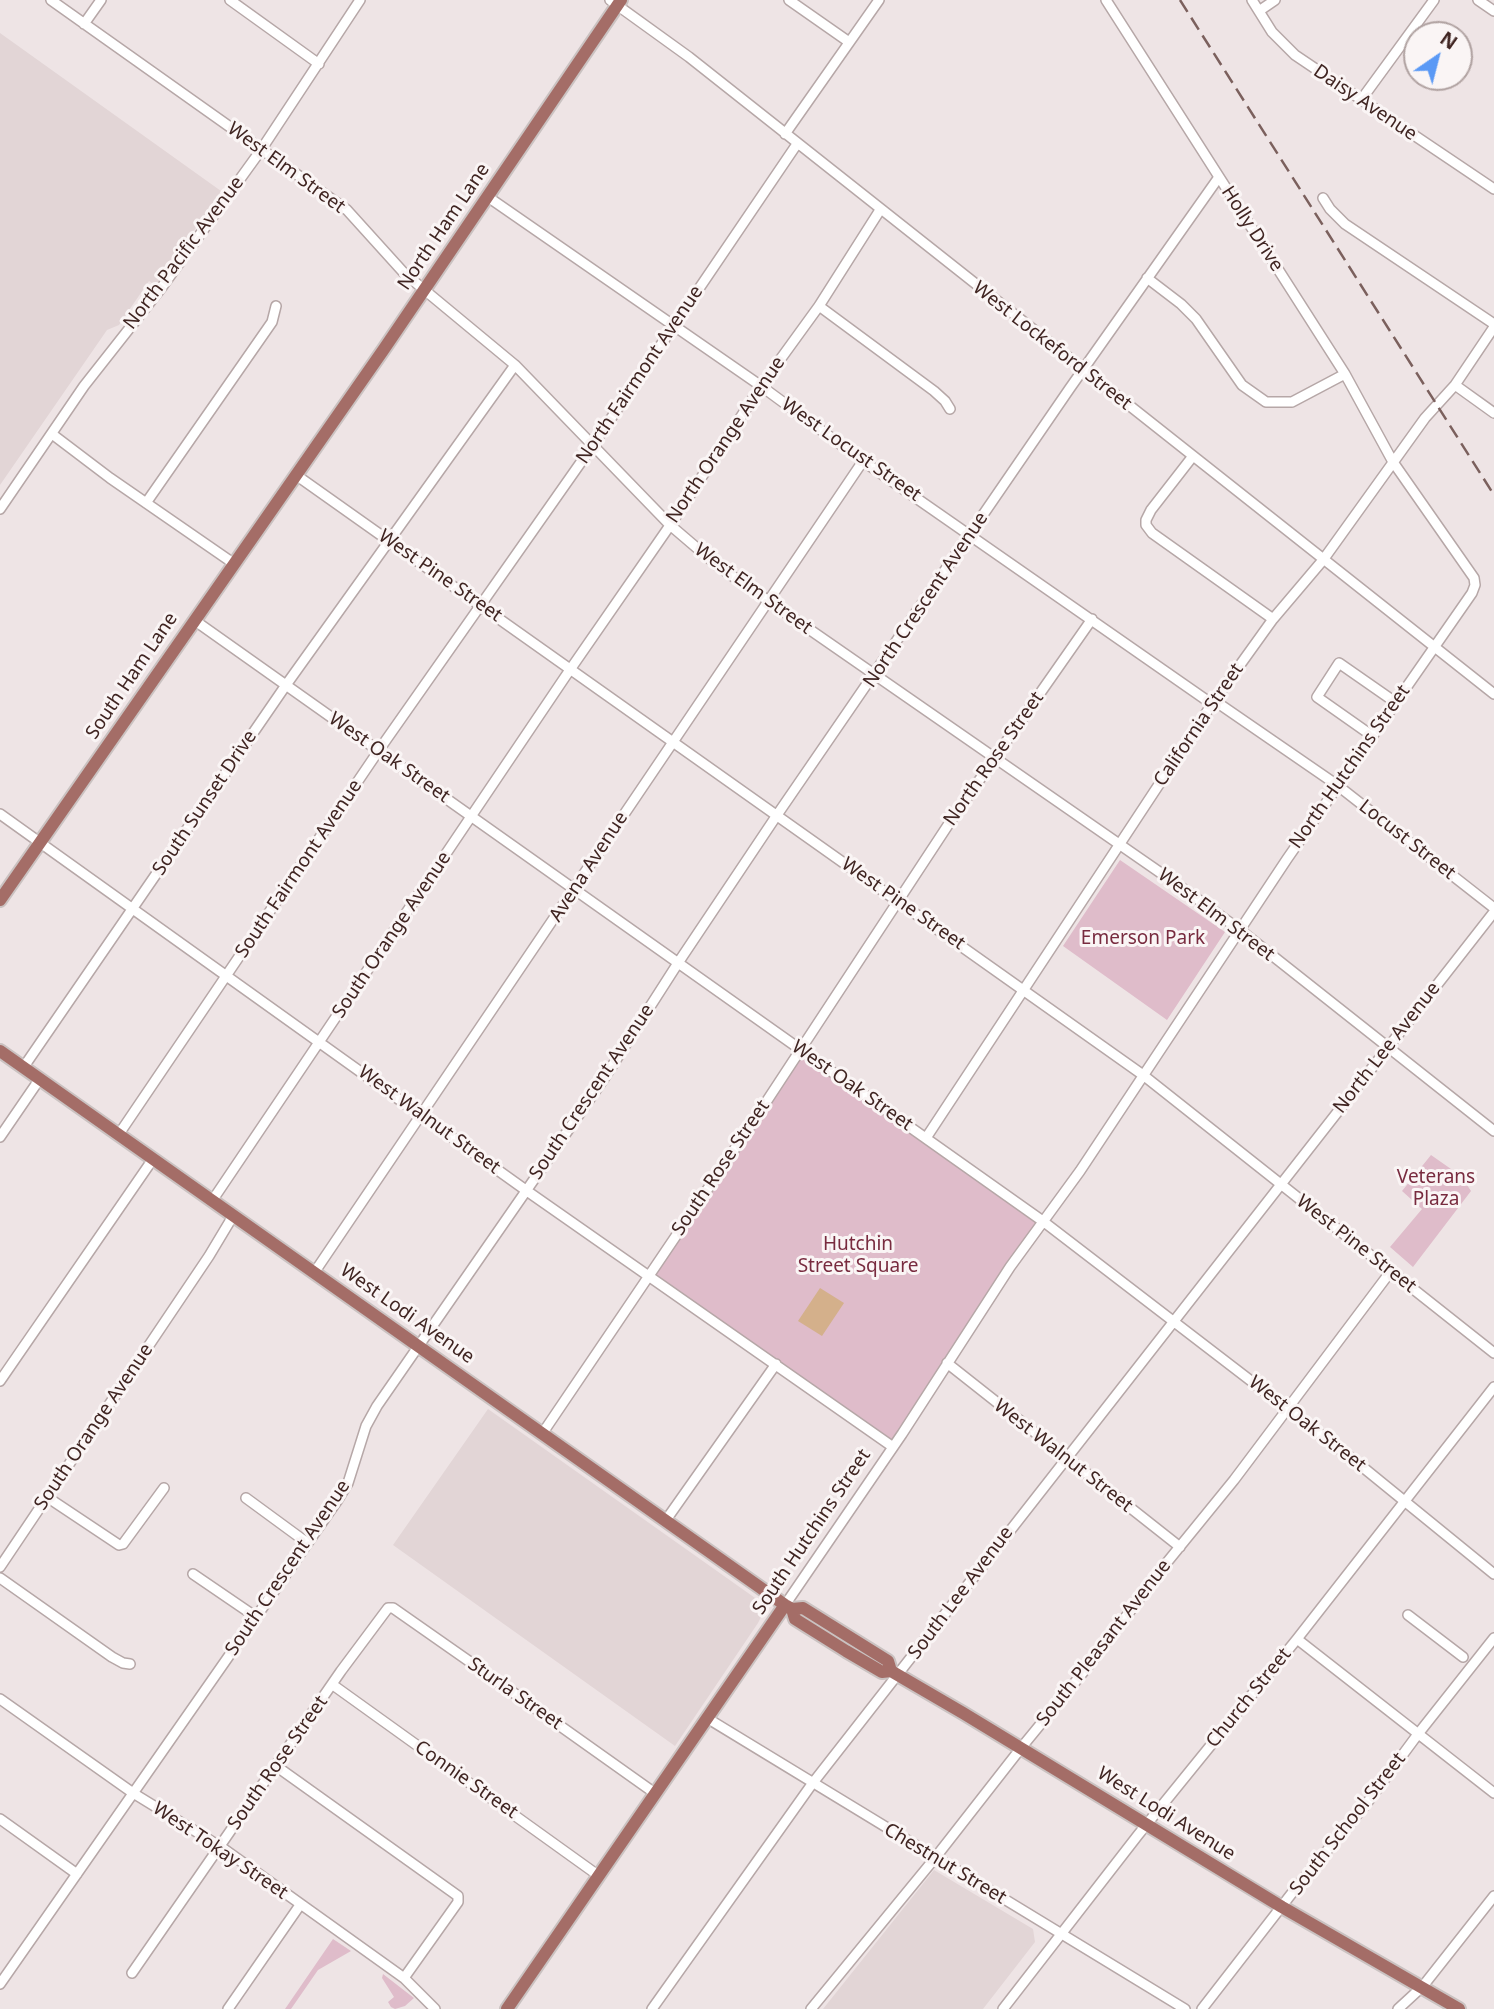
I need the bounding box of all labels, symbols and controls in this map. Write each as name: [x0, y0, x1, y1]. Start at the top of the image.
north arrow: [1403, 21, 1473, 91]
text: N: [1435, 25, 1463, 56]
street label: Daisy Avenue: [1309, 60, 1421, 146]
street label: West Elm Street: [223, 118, 349, 218]
street label: North Ham Lane: [393, 159, 495, 295]
street label: North Pacific Avenue: [119, 172, 249, 334]
street label: Holly Drive: [1216, 182, 1288, 276]
street label: West Lockeford Street: [968, 277, 1136, 415]
street label: North Fairmont Avenue: [572, 282, 708, 468]
street label: North Orange Avenue: [662, 352, 790, 528]
street label: West Locust Street: [777, 393, 925, 507]
street label: North Crescent Avenue: [859, 508, 993, 692]
street label: West Pine Street: [374, 525, 506, 627]
street label: West Elm Street: [690, 539, 816, 639]
street label: South Ham Lane: [81, 608, 183, 744]
street label: California Street: [1149, 659, 1249, 791]
street label: North Hutchins Street: [1285, 681, 1415, 853]
street label: North Rose Street: [939, 688, 1049, 830]
street label: West Oak Street: [324, 708, 454, 808]
street label: South Sunset Drive: [148, 726, 262, 880]
street label: South Fairmont Avenue: [231, 776, 367, 962]
street label: Locust Street: [1354, 795, 1460, 885]
street label: Avena Avenue: [545, 808, 633, 926]
street label: South Orange Avenue: [328, 847, 456, 1023]
street label: West Pine Street: [837, 853, 969, 955]
street label: West Elm Street: [1153, 864, 1279, 966]
park label: Emerson Park: [1081, 928, 1205, 950]
street label: North Lee Avenue: [1329, 978, 1445, 1118]
street label: South Crescent Avenue: [525, 1000, 659, 1184]
street label: West Oak Street: [787, 1036, 917, 1136]
street label: West Walnut Street: [353, 1061, 505, 1179]
street label: South Rose Street: [667, 1096, 775, 1240]
park label: Veterans Plaza: [1397, 1167, 1475, 1211]
street label: West Pine Street: [1292, 1190, 1420, 1298]
park label: Hutchin Street Square: [798, 1234, 918, 1278]
street label: West Lodi Avenue: [336, 1259, 478, 1369]
street label: South Orange Avenue: [30, 1339, 158, 1515]
street label: West Oak Street: [1244, 1371, 1370, 1477]
street label: West Walnut Street: [989, 1395, 1137, 1517]
street label: South Hutchins Street: [748, 1445, 876, 1619]
street label: South Crescent Avenue: [221, 1476, 355, 1660]
street label: South Lee Avenue: [904, 1522, 1018, 1664]
street label: South Pleasant Avenue: [1032, 1555, 1176, 1731]
street label: Church Street: [1202, 1643, 1296, 1753]
street label: Sturla Street: [463, 1653, 567, 1735]
street label: South Rose Street: [223, 1692, 333, 1834]
street label: Connie Street: [410, 1736, 522, 1824]
street label: South School Street: [1285, 1748, 1411, 1900]
street label: West Lodi Avenue: [1093, 1762, 1239, 1866]
street label: West Tokay Street: [148, 1797, 292, 1905]
street label: Chestnut Street: [880, 1818, 1010, 1910]

